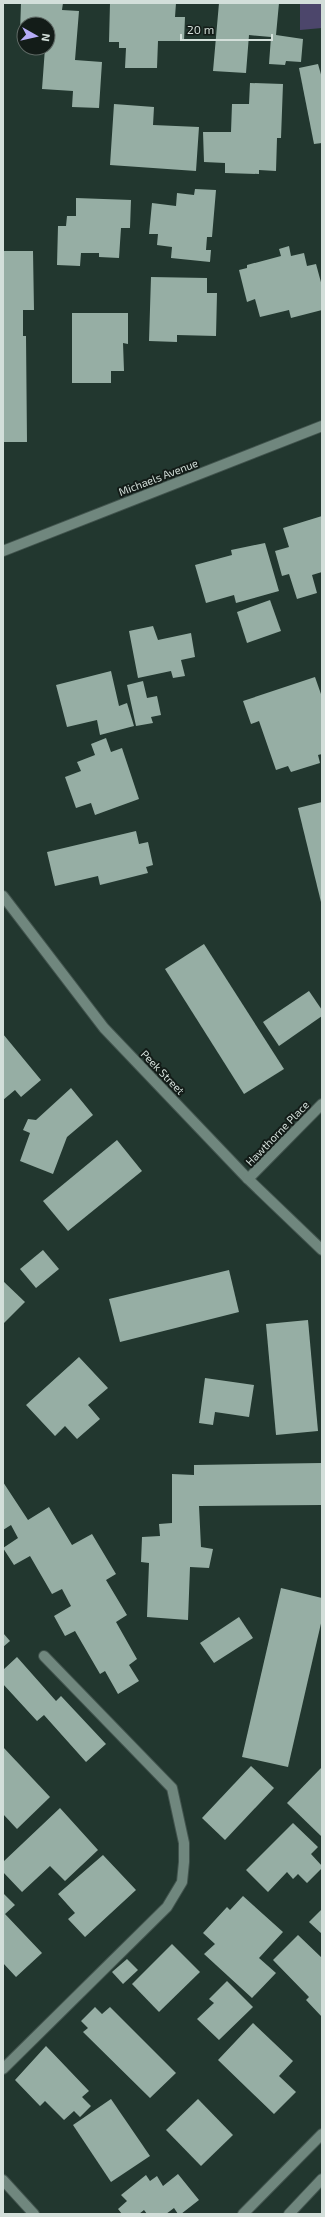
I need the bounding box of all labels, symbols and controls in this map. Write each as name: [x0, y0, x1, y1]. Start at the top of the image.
north arrow: [16, 16, 56, 56]
scale bar: [181, 16, 272, 42]
text: 20 m: [187, 22, 214, 36]
text: N: [39, 33, 53, 42]
street label: Michaels Avenue: [116, 456, 200, 498]
street label: Peek Street: [139, 1047, 187, 1097]
street label: Hawthorne Place: [243, 1098, 311, 1168]

